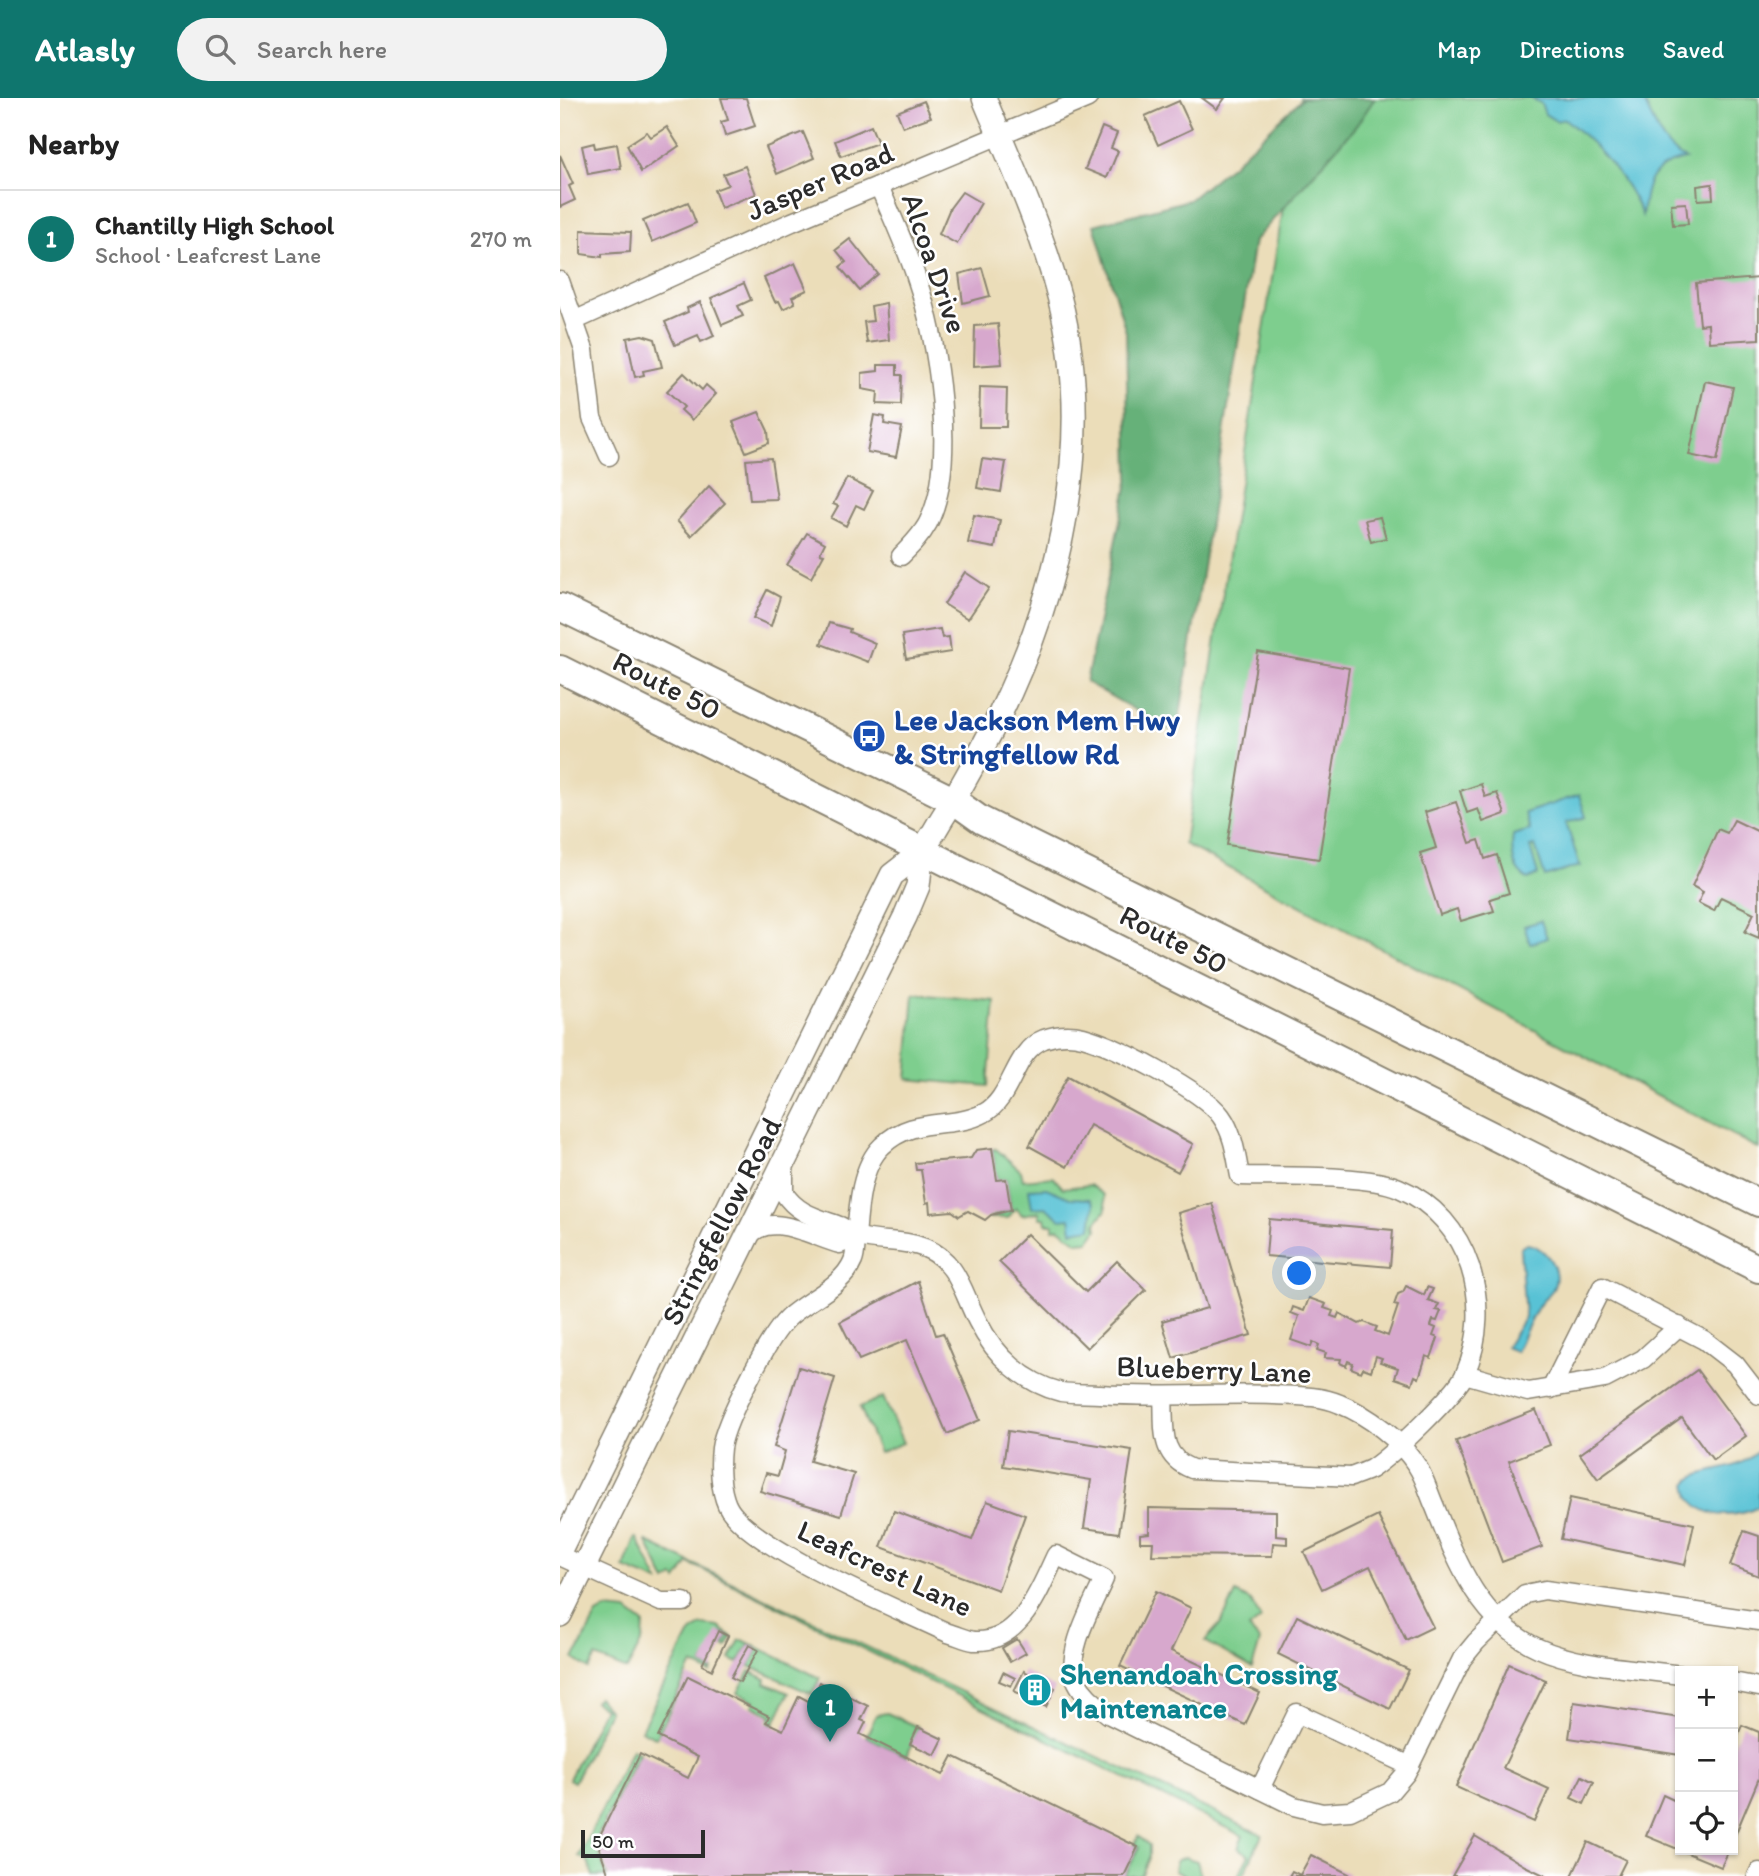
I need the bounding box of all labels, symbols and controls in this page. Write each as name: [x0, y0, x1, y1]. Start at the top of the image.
search box: [177, 18, 667, 81]
text: Atlasly: [35, 30, 135, 69]
icon: search: [201, 30, 239, 68]
text: Search here: [257, 33, 387, 65]
text: Map: [1437, 35, 1481, 64]
text: Directions: [1519, 35, 1625, 64]
text: Saved: [1663, 35, 1724, 64]
text: Nearby: [28, 125, 119, 162]
street label: Jasper Road: [741, 133, 900, 229]
street label: Alcoa Drive: [894, 188, 976, 338]
text: Chantilly High School: [95, 209, 334, 241]
text: 1: [46, 225, 56, 253]
text: 270 m: [470, 225, 532, 253]
text: School · Leafcrest Lane: [95, 241, 321, 269]
street label: Route 50: [607, 642, 727, 728]
place label: Lee Jackson Mem Hwy & Stringfellow Rd: [894, 701, 1181, 772]
bus stop icon: Lee Jackson Mem Hwy & Stringfellow Rd: [850, 717, 888, 755]
street label: Route 50: [1114, 896, 1234, 982]
street label: Stringfellow Road: [653, 1111, 789, 1331]
your location: [1282, 1256, 1316, 1290]
street label: Blueberry Lane: [1116, 1347, 1312, 1391]
street label: Leafcrest Lane: [792, 1511, 978, 1625]
place label: Shenandoah Crossing Maintenance: [1060, 1655, 1338, 1726]
map controls: [1675, 1666, 1738, 1855]
button: +: [1675, 1666, 1738, 1729]
building icon: Shenandoah Crossing Maintenance: [1016, 1671, 1054, 1709]
pin: 1: [807, 1684, 853, 1742]
button: −: [1675, 1729, 1738, 1792]
button: locate: [1675, 1792, 1738, 1855]
scale bar: [581, 1827, 705, 1859]
text: 50 m: [592, 1830, 634, 1853]

